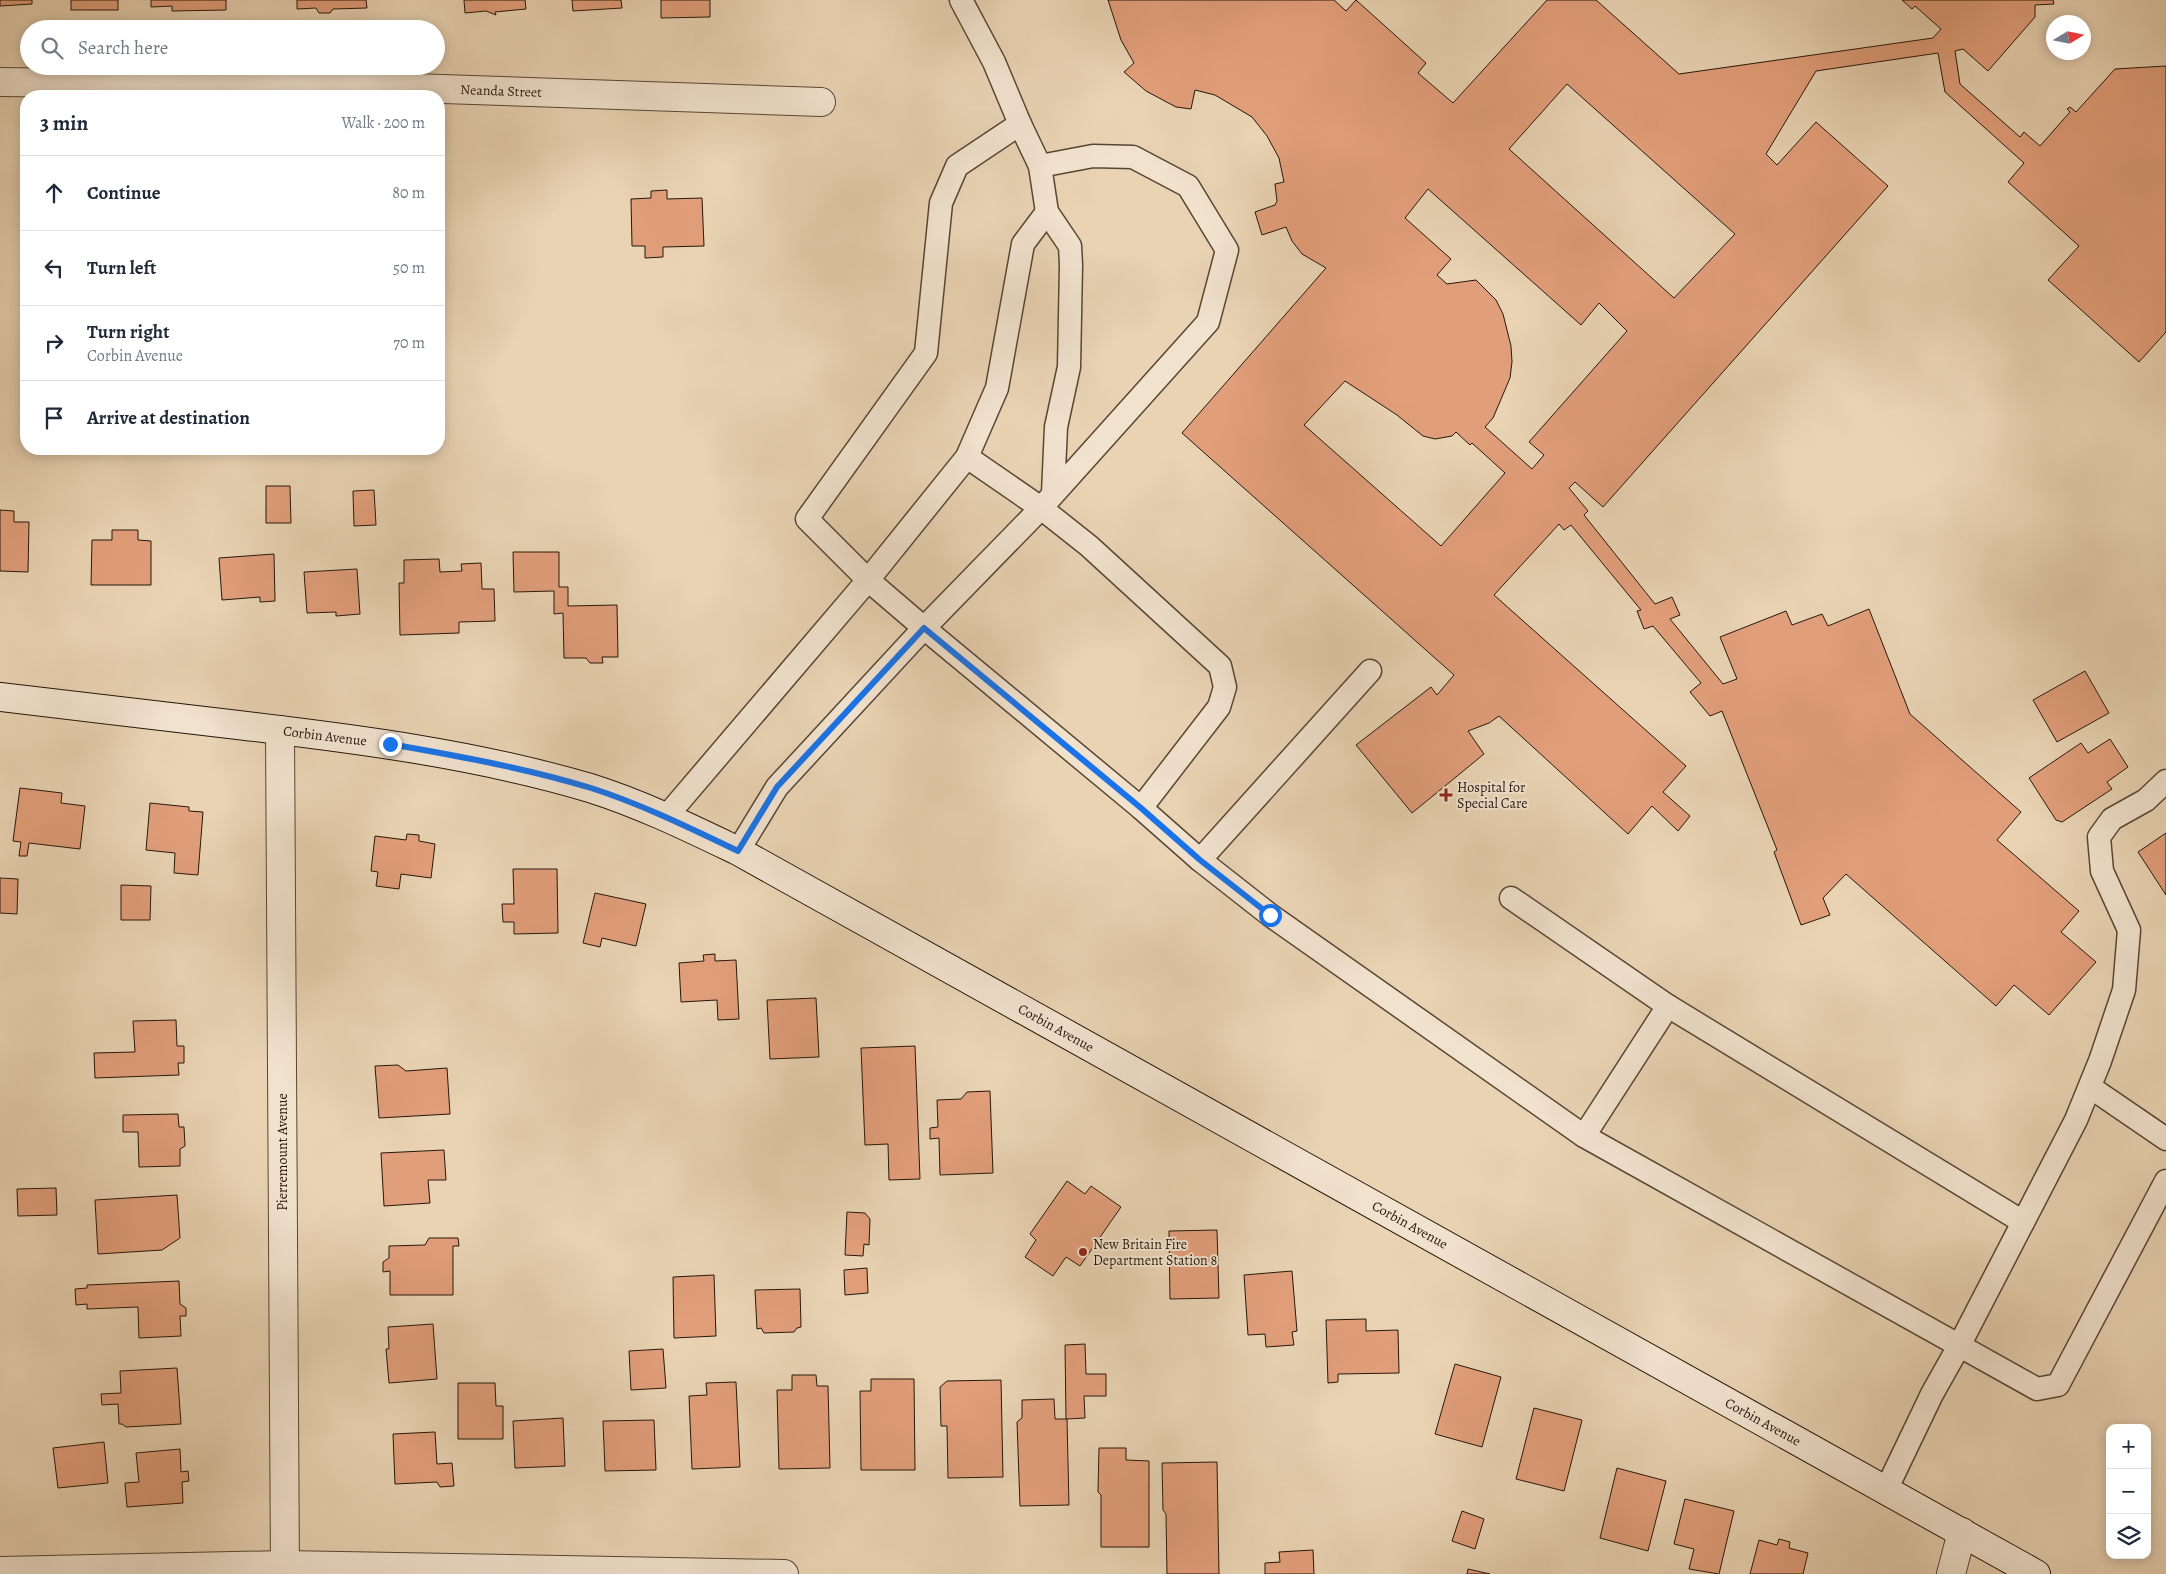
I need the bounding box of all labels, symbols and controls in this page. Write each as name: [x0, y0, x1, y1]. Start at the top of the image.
north arrow: [2046, 15, 2091, 60]
search box: [20, 20, 445, 75]
icon: search: [38, 34, 66, 62]
text: Search here: [78, 35, 168, 61]
street label: Neanda Street: [460, 80, 542, 102]
text: 3 min: [40, 109, 88, 137]
text: Walk · 200 m: [341, 112, 425, 134]
icon: ahead: [40, 179, 68, 207]
text: Continue: [87, 180, 161, 206]
text: 80 m: [392, 182, 425, 204]
icon: left: [40, 254, 68, 282]
text: Turn left: [87, 255, 156, 281]
text: 50 m: [393, 257, 425, 279]
text: Turn right: [87, 319, 169, 345]
icon: right: [40, 329, 68, 357]
text: 70 m: [393, 332, 425, 354]
text: Corbin Avenue: [87, 345, 183, 367]
icon: arrive: [40, 404, 68, 432]
text: Arrive at destination: [87, 405, 250, 431]
street label: Corbin Avenue: [282, 721, 368, 751]
route end: [379, 733, 402, 756]
place label: Hospital for Special Care: [1457, 778, 1527, 813]
marker: Hospital for Special Care: [1439, 788, 1453, 802]
route start: [1259, 904, 1282, 927]
street label: Corbin Avenue: [1015, 999, 1097, 1057]
street label: Pierremount Avenue: [273, 1093, 292, 1211]
street label: Corbin Avenue: [1369, 1196, 1451, 1254]
place label: New Britain Fire Department Station 8: [1093, 1235, 1218, 1270]
marker: New Britain Fire Department Station 8: [1077, 1246, 1089, 1258]
street label: Corbin Avenue: [1722, 1393, 1804, 1451]
map controls: [2106, 1424, 2151, 1559]
button: +: [2106, 1424, 2151, 1469]
button: −: [2106, 1469, 2151, 1514]
button: layers: [2106, 1514, 2151, 1559]

